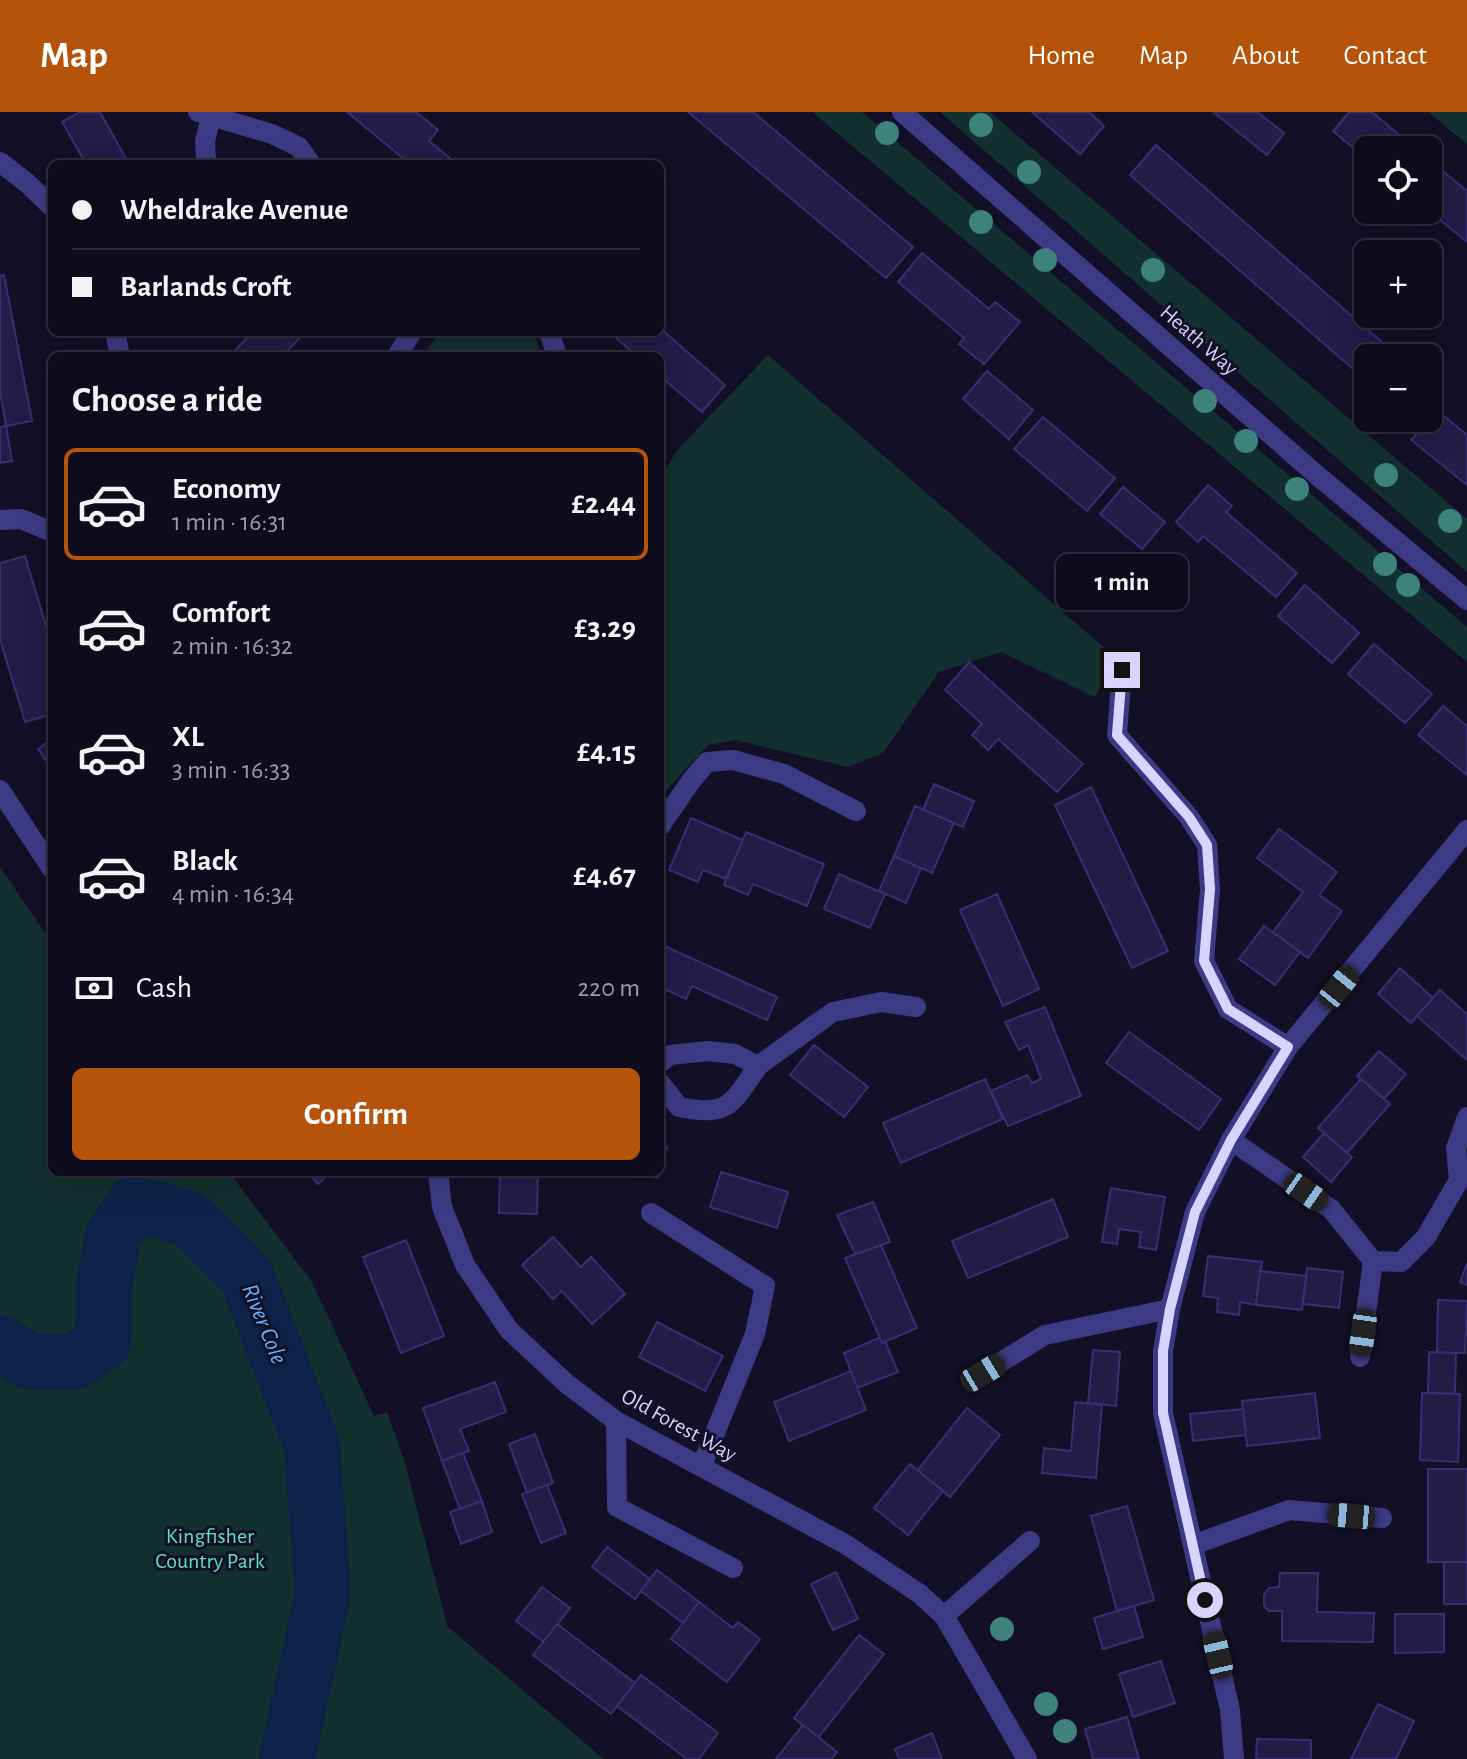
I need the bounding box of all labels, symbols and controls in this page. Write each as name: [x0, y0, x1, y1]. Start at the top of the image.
text: Map: [40, 37, 108, 75]
text: Home: [1028, 42, 1095, 70]
text: Map: [1139, 42, 1188, 70]
text: About: [1232, 42, 1300, 70]
text: Contact: [1344, 42, 1427, 70]
map controls: [1354, 136, 1442, 432]
button: locate: [1354, 136, 1442, 224]
text: Wheldrake Avenue: [120, 195, 349, 225]
button: +: [1354, 240, 1442, 328]
text: Barlands Croft: [120, 272, 291, 302]
street label: Heath Way: [1156, 301, 1242, 380]
button: −: [1354, 344, 1442, 432]
text: Choose a ride: [72, 382, 262, 418]
icon: car: [76, 468, 148, 540]
text: Economy: [172, 474, 281, 504]
text: £2.44: [571, 489, 636, 519]
text: 1 min · 16:31: [172, 509, 287, 535]
callout: 1 min: [1056, 554, 1188, 610]
text: 1 min: [1095, 569, 1149, 595]
icon: car: [76, 592, 148, 664]
text: Comfort: [172, 598, 271, 628]
text: £3.29: [574, 613, 636, 643]
text: 2 min · 16:32: [172, 633, 293, 659]
route end: [1104, 652, 1140, 688]
icon: car: [76, 716, 148, 788]
text: XL: [172, 722, 204, 752]
text: £4.15: [577, 737, 636, 767]
text: 3 min · 16:33: [172, 757, 291, 783]
icon: car: [76, 840, 148, 912]
text: Black: [172, 846, 238, 876]
text: £4.67: [573, 861, 636, 891]
text: 4 min · 16:34: [172, 881, 294, 907]
car: [1315, 961, 1363, 1013]
icon: cash: [72, 966, 116, 1010]
text: Cash: [136, 973, 192, 1003]
text: 220 m: [578, 975, 640, 1001]
button: Confirm: [72, 1068, 640, 1160]
car: [1279, 1168, 1333, 1216]
water label: River Cole: [237, 1281, 291, 1367]
car: [1348, 1308, 1378, 1358]
car: [956, 1350, 1010, 1396]
street label: Old Forest Way: [618, 1384, 741, 1466]
car: [1326, 1502, 1376, 1530]
park label: Kingfisher Country Park: [155, 1525, 265, 1572]
route start: [1187, 1582, 1223, 1618]
car: [1201, 1629, 1235, 1681]

